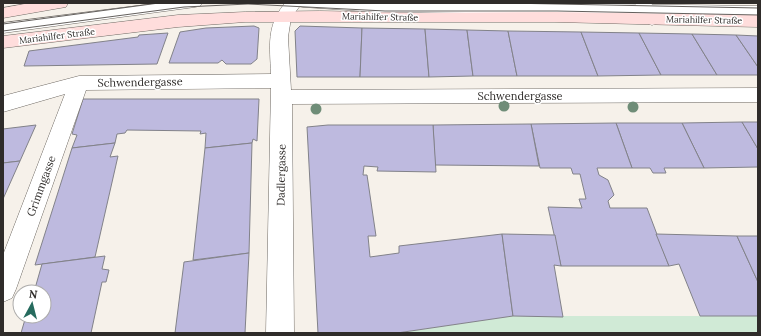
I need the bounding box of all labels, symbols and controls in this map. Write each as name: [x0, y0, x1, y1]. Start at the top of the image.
street label: Mariahilfer Straße: [342, 10, 418, 23]
street label: Mariahilfer Straße: [666, 13, 742, 26]
street label: Mariahilfer Straße: [18, 25, 96, 46]
street label: Schwendergasse: [97, 74, 183, 90]
street label: Schwendergasse: [477, 89, 563, 103]
street label: Dadlergasse: [273, 144, 289, 206]
street label: Grimmgasse: [24, 154, 58, 218]
north arrow: [12, 284, 52, 324]
text: N: [28, 287, 39, 302]

